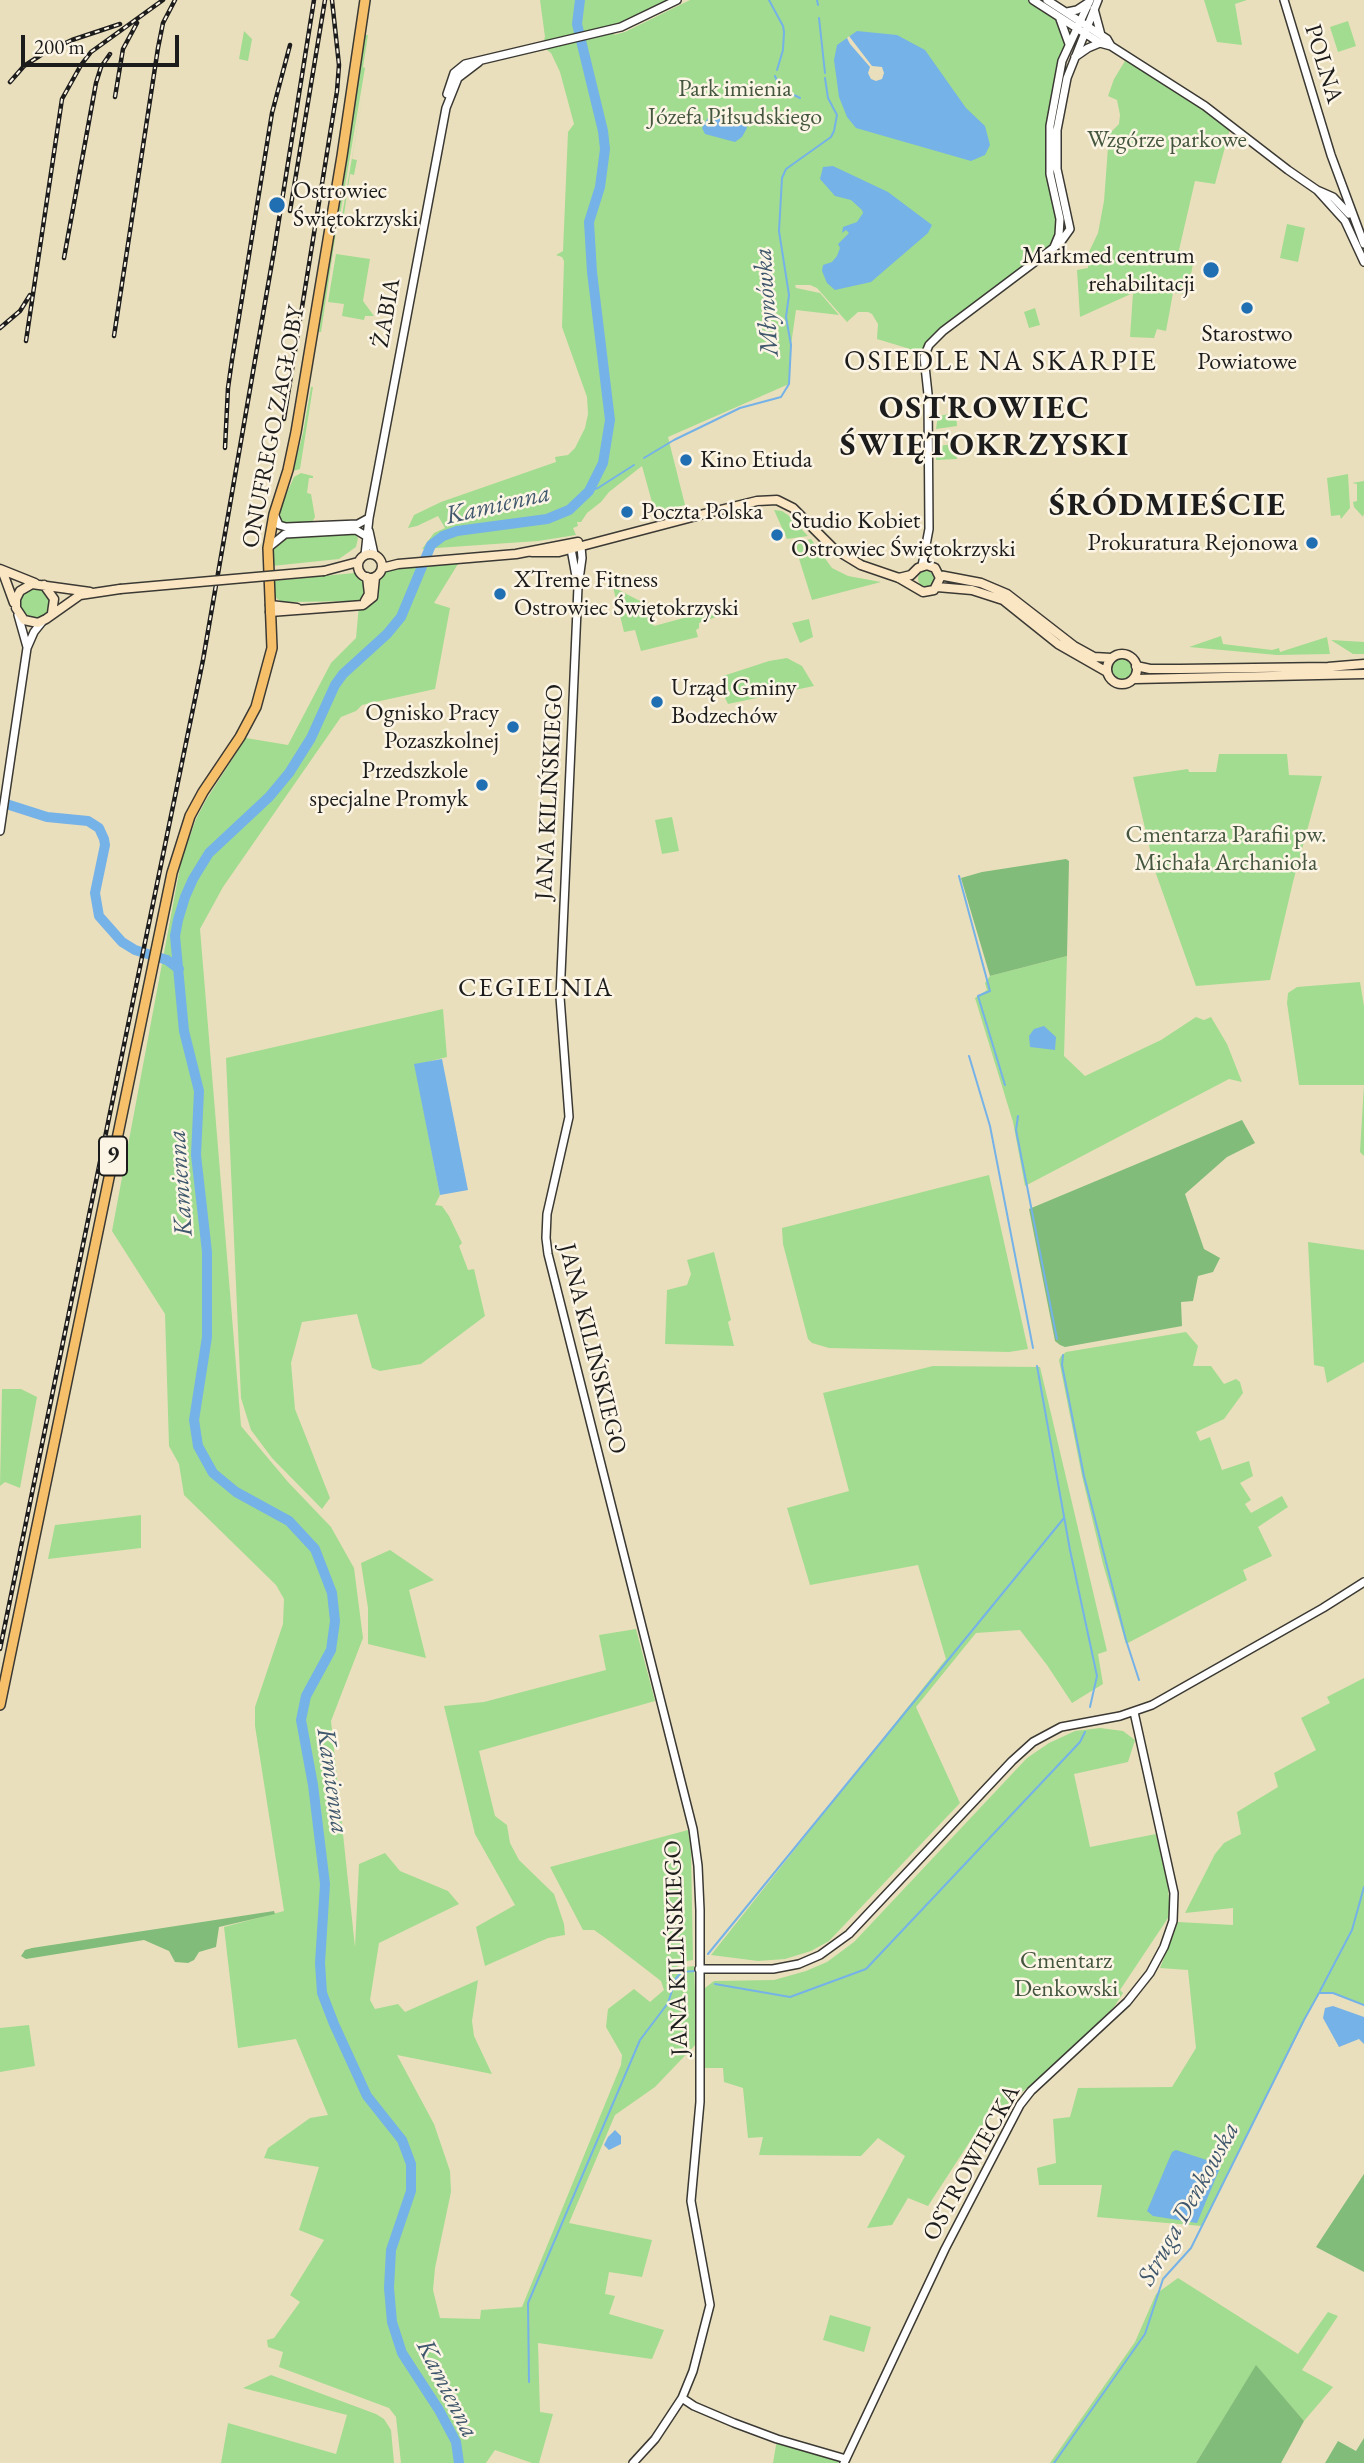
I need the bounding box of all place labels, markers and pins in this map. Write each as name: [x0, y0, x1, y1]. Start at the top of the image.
place label: Ostrowiec Świętokrzyski: [293, 177, 418, 233]
marker: Ostrowiec Świętokrzyski: [267, 195, 287, 215]
place label: Markmed centrum rehabilitacji: [1022, 242, 1195, 298]
marker: Markmed centrum rehabilitacji: [1201, 260, 1221, 280]
marker: Starostwo Powiatowe: [1239, 300, 1255, 316]
place label: Starostwo Powiatowe: [1197, 320, 1297, 376]
place label: Kino Etiuda: [700, 446, 812, 474]
marker: Kino Etiuda: [678, 452, 694, 468]
place label: Poczta Polska: [641, 498, 763, 526]
marker: Poczta Polska: [619, 504, 635, 520]
place label: Studio Kobiet Ostrowiec Świętokrzyski: [791, 507, 1016, 563]
marker: Studio Kobiet Ostrowiec Świętokrzyski: [769, 527, 785, 543]
place label: Prokuratura Rejonowa: [1088, 529, 1298, 557]
marker: Prokuratura Rejonowa: [1304, 535, 1320, 551]
place label: XTreme Fitness Ostrowiec Świętokrzyski: [514, 566, 739, 622]
marker: XTreme Fitness Ostrowiec Świętokrzyski: [492, 586, 508, 602]
place label: Urząd Gminy Bodzechów: [671, 674, 797, 730]
marker: Urząd Gminy Bodzechów: [649, 694, 665, 710]
place label: Ognisko Pracy Pozaszkolnej: [365, 699, 499, 755]
marker: Ognisko Pracy Pozaszkolnej: [505, 719, 521, 735]
place label: Przedszkole specjalne Promyk: [309, 757, 468, 813]
marker: Przedszkole specjalne Promyk: [474, 777, 490, 793]

